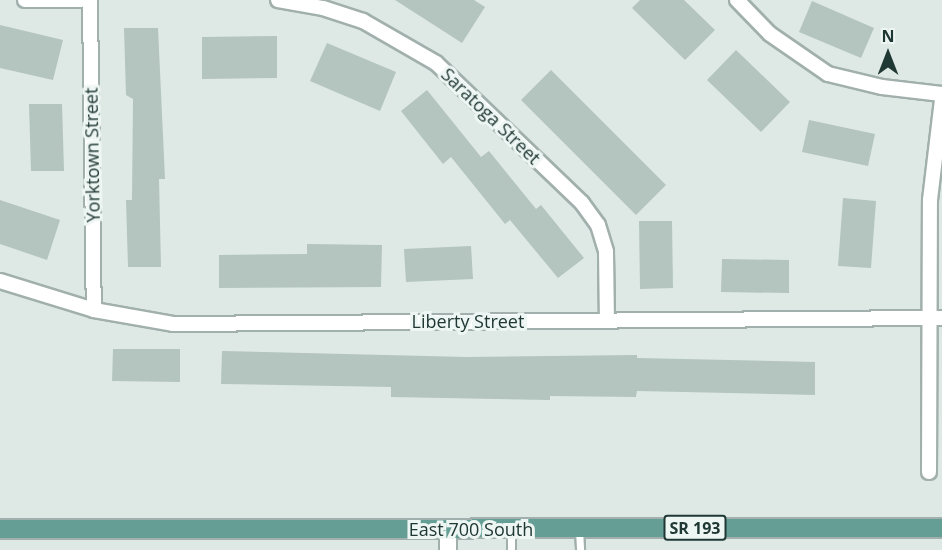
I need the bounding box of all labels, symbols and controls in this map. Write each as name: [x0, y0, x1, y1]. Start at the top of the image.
north arrow: [858, 24, 918, 84]
text: N: [881, 25, 895, 47]
street label: Saratoga Street: [437, 63, 545, 169]
street label: Yorktown Street: [80, 87, 104, 223]
street label: Liberty Street: [412, 310, 524, 332]
road number: SR 193: [664, 515, 726, 541]
street label: East 700 South: [409, 518, 533, 540]

